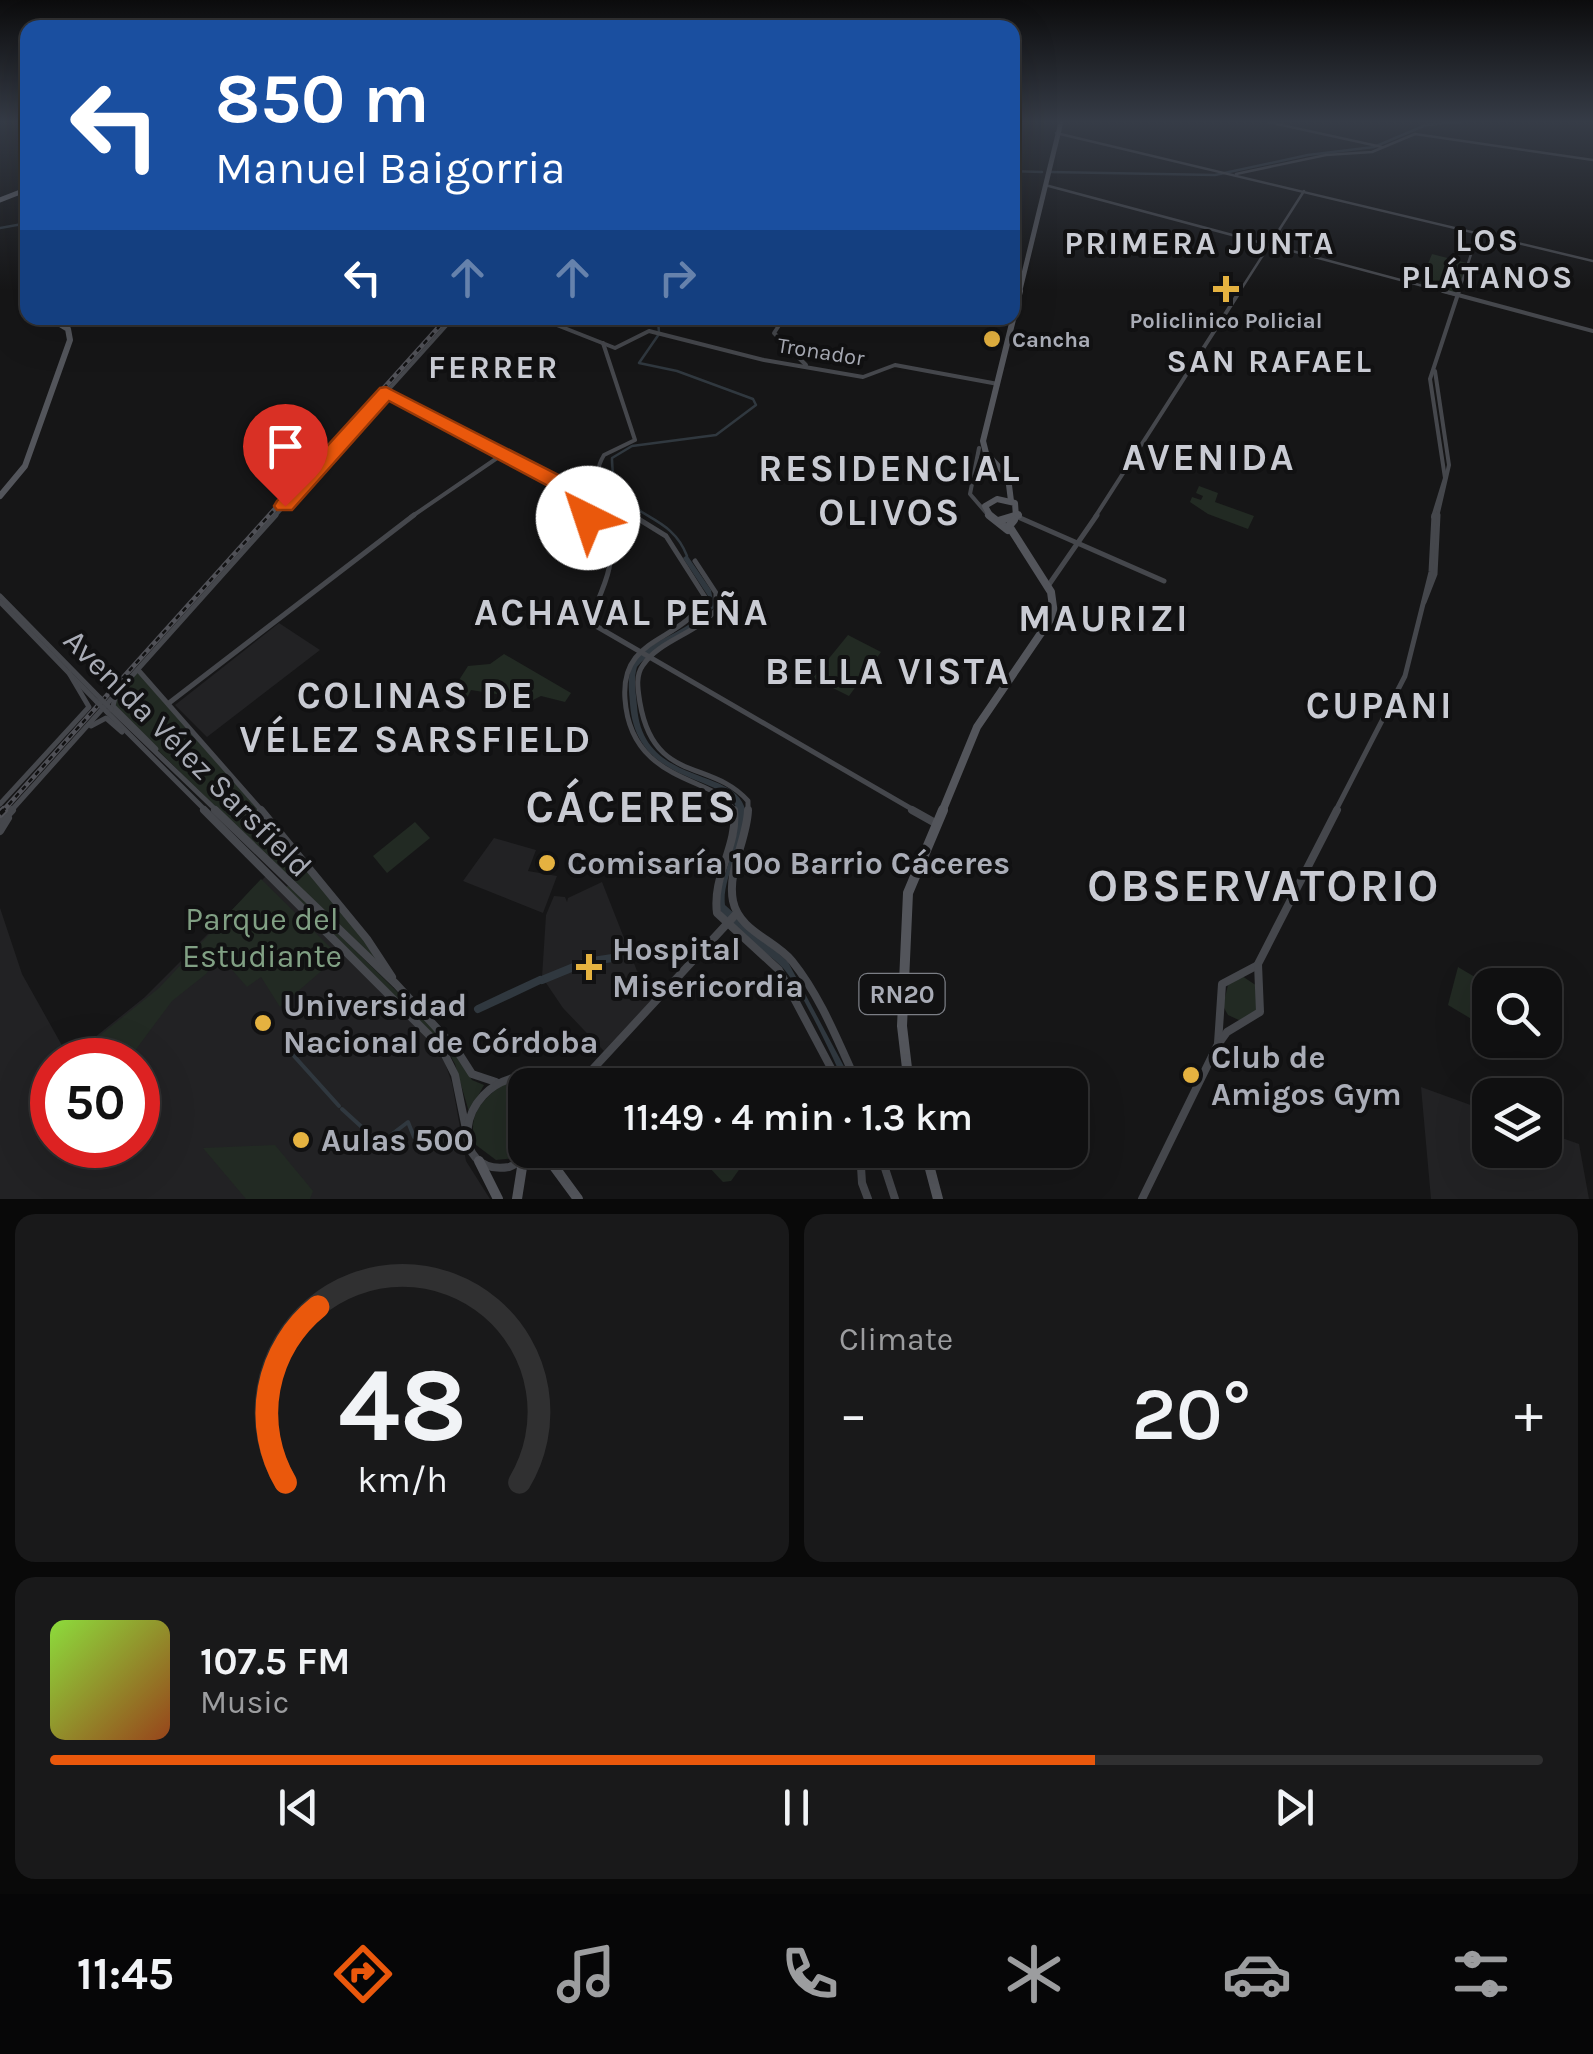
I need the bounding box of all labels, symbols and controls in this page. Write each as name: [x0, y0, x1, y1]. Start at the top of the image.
text: 850 m: [215, 58, 429, 140]
icon: left: [50, 60, 180, 190]
text: Manuel Baigorria: [215, 142, 566, 194]
district label: LOS PLÁTANOS: [1401, 222, 1575, 296]
district label: PRIMERA JUNTA: [1064, 225, 1336, 262]
icon: left: [335, 250, 390, 305]
icon: ahead: [440, 250, 495, 305]
icon: ahead: [545, 250, 600, 305]
icon: right: [650, 250, 705, 305]
marker: Policlinico Policial: [1213, 276, 1239, 302]
place label: Policlinico Policial: [1130, 308, 1322, 334]
place label: Cancha: [1012, 327, 1091, 353]
marker: Cancha: [981, 328, 1003, 350]
street label: Tronador: [775, 332, 866, 372]
district label: SAN RAFAEL: [1166, 343, 1374, 380]
district label: FERRER: [428, 349, 560, 386]
pin: [243, 404, 328, 507]
icon: arrive: [258, 419, 313, 474]
district label: AVENIDA: [1122, 435, 1296, 480]
district label: RESIDENCIAL OLIVOS: [758, 446, 1022, 535]
position arrow: [536, 466, 640, 570]
district label: ACHAVAL PEÑA: [474, 590, 770, 635]
district label: MAURIZI: [1018, 596, 1190, 641]
street label: Avenida Vélez Sarsfield: [56, 622, 319, 885]
district label: BELLA VISTA: [765, 649, 1011, 694]
district label: COLINAS DE VÉLEZ SARSFIELD: [239, 673, 593, 762]
district label: CUPANI: [1306, 683, 1454, 728]
district label: CÁCERES: [525, 778, 739, 833]
place label: Comisaría 10º Barrio Cáceres: [567, 845, 1010, 882]
marker: Comisaría 10º Barrio Cáceres: [536, 852, 558, 874]
district label: OBSERVATORIO: [1087, 860, 1441, 912]
park label: Parque del Estudiante: [182, 901, 342, 975]
place label: Hospital Misericordia: [612, 931, 804, 1005]
marker: Hospital Misericordia: [576, 954, 602, 980]
map controls: [1472, 968, 1562, 1168]
button: search: [1472, 968, 1562, 1058]
road number: RN20: [860, 974, 944, 1014]
place label: Universidad Nacional de Córdoba: [283, 987, 599, 1061]
marker: Universidad Nacional de Córdoba: [252, 1012, 274, 1034]
speed limit sign: 50: [30, 1038, 160, 1168]
place label: Club de Amigos Gym: [1211, 1039, 1402, 1113]
marker: Club de Amigos Gym: [1180, 1064, 1202, 1086]
button: layers: [1472, 1078, 1562, 1168]
text: 11:49 · 4 min · 1.3 km: [623, 1095, 973, 1140]
place label: Aulas 500: [321, 1122, 474, 1159]
marker: Aulas 500: [290, 1129, 312, 1151]
text: Climate: [839, 1321, 953, 1358]
text: 48: [337, 1345, 467, 1466]
text: 20°: [1131, 1370, 1251, 1458]
text: −: [839, 1382, 868, 1446]
text: +: [1514, 1382, 1543, 1446]
text: km/h: [357, 1459, 447, 1501]
text: 107.5 FM: [200, 1639, 350, 1684]
text: Music: [200, 1684, 289, 1721]
icon: previous: [271, 1780, 326, 1835]
icon: pause: [769, 1780, 824, 1835]
icon: next: [1267, 1780, 1322, 1835]
icon: directions: [328, 1939, 398, 2009]
icon: music: [551, 1939, 621, 2009]
icon: phone: [775, 1939, 845, 2009]
icon: climate: [999, 1939, 1069, 2009]
icon: car: [1222, 1939, 1292, 2009]
icon: filters: [1446, 1939, 1516, 2009]
text: 11:45: [77, 1948, 174, 2000]

